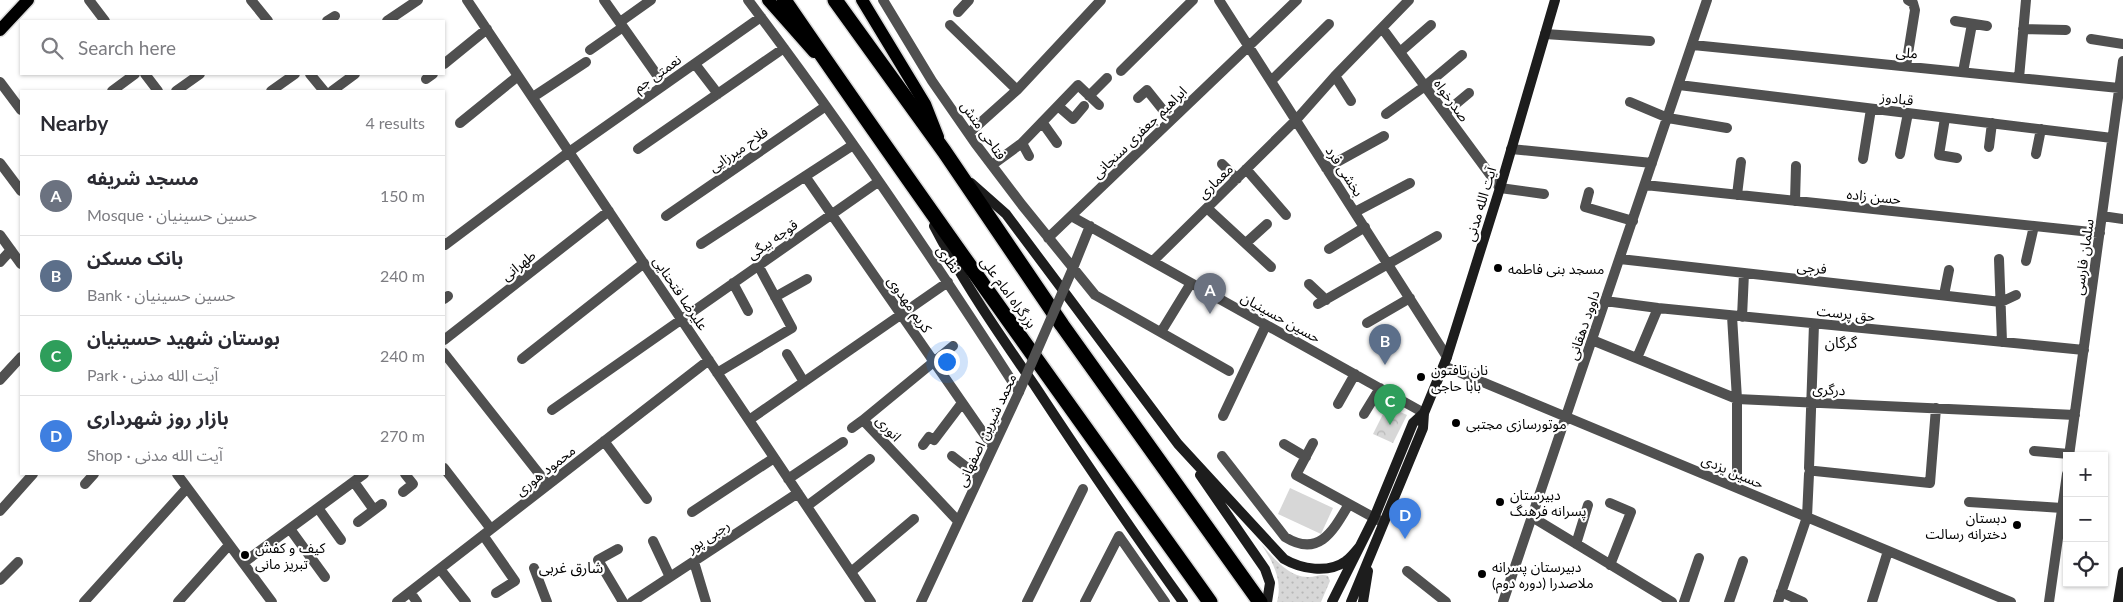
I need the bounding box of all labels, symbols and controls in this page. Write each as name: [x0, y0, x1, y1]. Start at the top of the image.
search box: [20, 20, 445, 75]
icon: search: [38, 34, 66, 62]
text: Search here: [78, 36, 176, 59]
street label: ملی: [1895, 42, 1919, 63]
street label: نعمتی جم: [630, 50, 686, 98]
street label: صدرخواه: [1430, 75, 1473, 125]
street label: ابراهیم جعفری سنجانی: [1088, 82, 1192, 184]
street label: قبادوز: [1878, 87, 1915, 109]
street label: فتاحی منش: [957, 97, 1010, 163]
text: Nearby: [40, 110, 108, 135]
text: 4 results: [365, 113, 425, 132]
street label: فلاح میرزایی: [705, 123, 773, 178]
street label: بخشی فرد: [1322, 143, 1368, 200]
street label: معماری: [1194, 160, 1237, 203]
street label: آیت الله مدنی: [1461, 164, 1501, 243]
text: مسجد شریفه: [87, 166, 199, 189]
street label: حسن زاده: [1846, 185, 1902, 208]
text: A: [50, 186, 62, 205]
text: 150 m: [380, 186, 425, 205]
text: Mosque · حسین حسینیان: [87, 205, 257, 224]
street label: قوجه بیگی: [743, 215, 801, 263]
street label: سلمان فارسی: [2069, 218, 2098, 296]
street label: نظری: [933, 242, 965, 277]
text: بانک مسکن: [87, 246, 183, 269]
street label: طهرانی: [497, 246, 539, 285]
street label: علیرضا فتحنایی: [649, 253, 712, 334]
street label: بزرگراه امام علی: [975, 253, 1041, 333]
street label: فرجی: [1796, 257, 1828, 278]
place label: مسجد بنی فاطمه: [1508, 260, 1604, 278]
marker: مسجد بنی فاطمه: [1492, 262, 1504, 274]
text: B: [51, 266, 61, 285]
text: 240 m: [380, 266, 425, 285]
street label: کریم مهدوی: [882, 272, 936, 338]
pin: A: [1194, 273, 1226, 314]
text: Bank · حسین حسینیان: [87, 285, 235, 304]
street label: حسین حسینیان: [1238, 288, 1324, 347]
street label: داوود دهقانی: [1563, 288, 1604, 362]
street label: حق پرست: [1816, 301, 1876, 327]
pin: B: [1369, 324, 1401, 365]
text: بوستان شهید حسینیان: [87, 326, 280, 349]
district label: گرگان: [1825, 333, 1858, 352]
text: C: [51, 346, 61, 365]
text: 240 m: [380, 346, 425, 365]
your location: [934, 349, 960, 375]
place label: نان تافتون بابا حاجی: [1431, 361, 1488, 395]
text: Park · آیت الله مدنی: [87, 365, 218, 384]
street label: محمد شیرین اصفهانی: [952, 371, 1021, 490]
marker: نان تافتون بابا حاجی: [1415, 371, 1427, 383]
street label: درگری: [1812, 380, 1846, 399]
pin: C: [1374, 384, 1406, 425]
text: بازار روز شهرداری: [87, 406, 229, 429]
street label: انوری: [872, 411, 905, 445]
place label: موتورسازی مجتبی: [1466, 415, 1566, 433]
marker: موتورسازی مجتبی: [1450, 417, 1462, 429]
text: D: [50, 426, 62, 445]
text: 270 m: [380, 426, 425, 445]
street label: محمود هوری: [512, 441, 579, 500]
text: Shop · آیت الله مدنی: [87, 445, 223, 464]
street label: حسین یزدی: [1699, 450, 1767, 493]
map controls: [2063, 452, 2108, 587]
button: +: [2063, 452, 2108, 497]
place label: دبیرستان پسرانه فرهنگ: [1510, 486, 1587, 521]
marker: دبیرستان پسرانه فرهنگ: [1494, 496, 1506, 508]
button: −: [2063, 497, 2108, 542]
pin: D: [1389, 498, 1421, 539]
place label: دبستان دخترانه رسالت: [1925, 509, 2007, 543]
street label: رجبی پور: [683, 516, 734, 558]
marker: دبستان دخترانه رسالت: [2011, 519, 2023, 531]
place label: کیف و کفش تبریز مانی: [255, 539, 325, 573]
button: locate: [2063, 542, 2108, 587]
marker: کیف و کفش تبریز مانی: [239, 549, 251, 561]
district label: شارق غربی: [539, 558, 604, 577]
place label: دبيرستان پسرانه ملاصدرا (دوره دوم): [1492, 558, 1594, 594]
marker: دبيرستان پسرانه ملاصدرا (دوره دوم): [1476, 568, 1488, 580]

